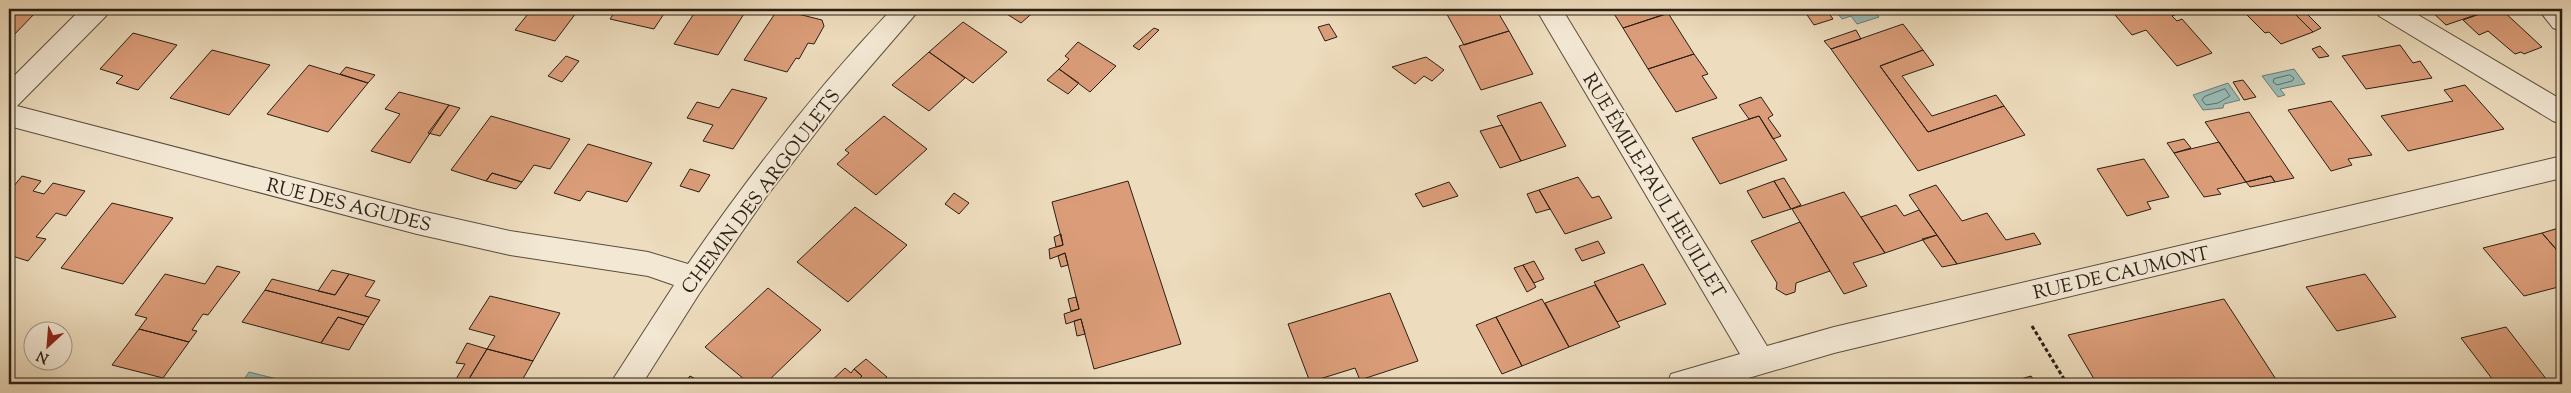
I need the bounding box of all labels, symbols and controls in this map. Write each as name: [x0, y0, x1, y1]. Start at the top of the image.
street label: RUE ÉMILE-PAUL HEUILLET: [1575, 69, 1731, 304]
street label: CHEMIN DES ARGOULETS: [676, 85, 848, 300]
street label: RUE DES AGUDES: [263, 173, 434, 240]
street label: RUE DE CAUMONT: [2031, 241, 2212, 308]
north arrow: [22, 320, 72, 370]
text: N: [34, 344, 53, 367]

